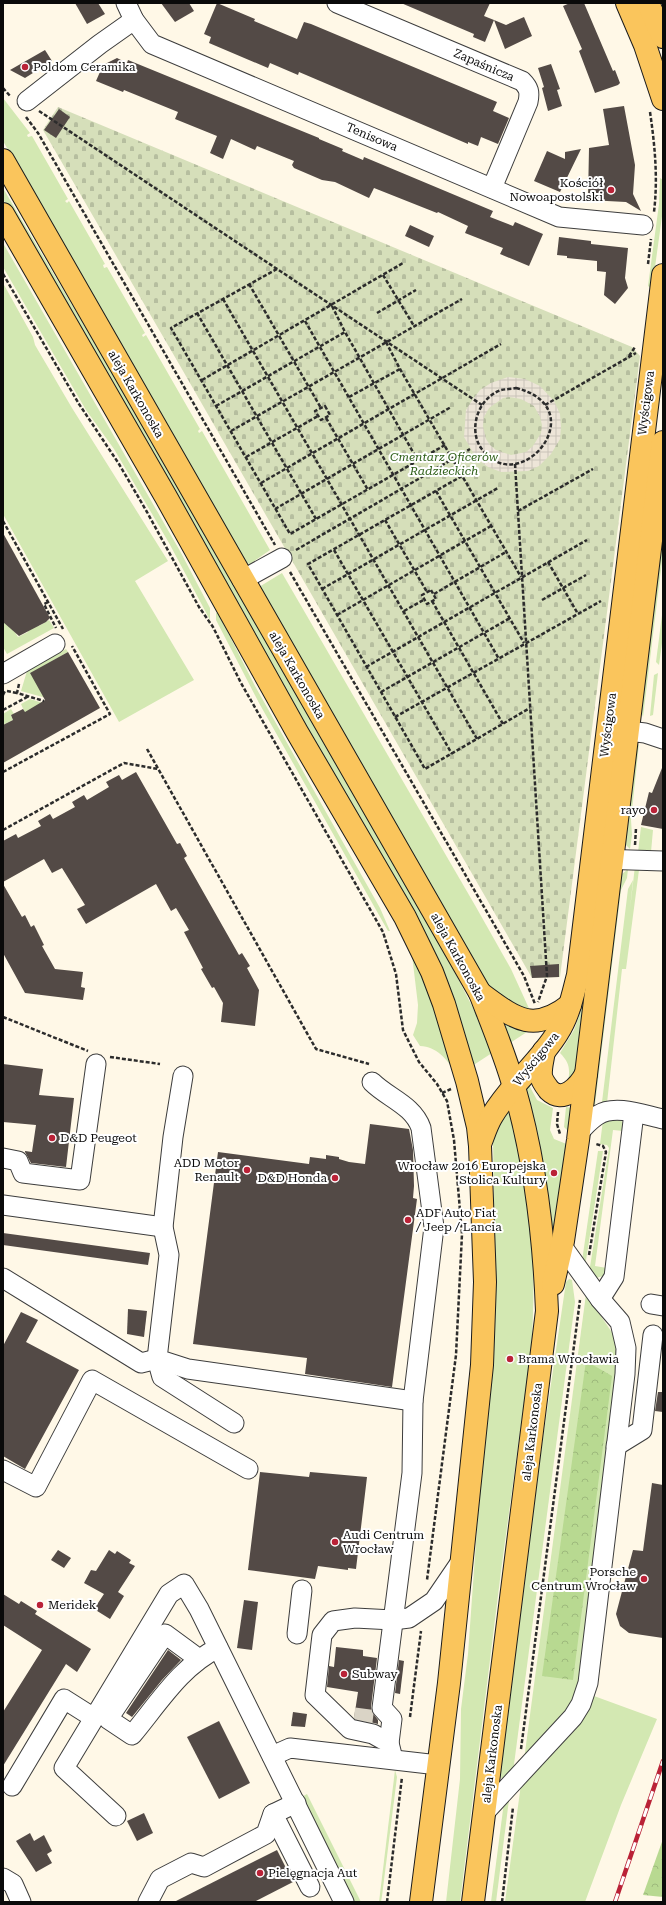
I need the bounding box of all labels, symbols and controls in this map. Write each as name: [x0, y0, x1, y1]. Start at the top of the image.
street label: Zapaśnicza: [452, 46, 517, 84]
place label: Poldom Ceramika: [33, 60, 136, 74]
marker: Poldom Ceramika: [20, 62, 30, 72]
street label: Tenisowa: [344, 120, 400, 154]
place label: Kościół Nowoapostolski: [509, 176, 603, 204]
marker: Kościół Nowoapostolski: [606, 185, 616, 195]
street label: aleja Karkonoska: [105, 348, 167, 441]
street label: Wyścigowa: [635, 369, 657, 436]
park label: Cmentarz Oficerów Radzieckich: [390, 450, 499, 478]
street label: aleja Karkonoska: [266, 629, 328, 722]
street label: Wyścigowa: [597, 691, 619, 758]
place label: rayo: [621, 803, 646, 817]
marker: rayo: [649, 805, 659, 815]
street label: aleja Karkonoska: [428, 910, 488, 1004]
street label: Wyścigowa: [510, 1029, 562, 1089]
place label: D&D Peugeot: [60, 1131, 137, 1145]
marker: D&D Peugeot: [47, 1133, 57, 1143]
place label: ADD Motor Renault: [174, 1156, 240, 1184]
place label: Wrocław 2016 Europejska Stolica Kultury: [398, 1159, 547, 1187]
marker: ADD Motor Renault: [242, 1165, 252, 1175]
marker: Wrocław 2016 Europejska Stolica Kultury: [549, 1168, 559, 1178]
place label: D&D Honda: [258, 1171, 327, 1185]
marker: D&D Honda: [330, 1173, 340, 1183]
place label: ADF Auto Fiat / Jeep / Lancia: [415, 1206, 502, 1234]
marker: ADF Auto Fiat / Jeep / Lancia: [403, 1215, 413, 1225]
place label: Brama Wrocławia: [518, 1352, 619, 1366]
marker: Brama Wrocławia: [505, 1354, 515, 1364]
street label: aleja Karkonoska: [519, 1382, 545, 1482]
place label: Audi Centrum Wrocław: [343, 1528, 424, 1556]
marker: Audi Centrum Wrocław: [330, 1537, 340, 1547]
place label: Porsche Centrum Wrocław: [531, 1565, 636, 1593]
marker: Porsche Centrum Wrocław: [639, 1574, 649, 1584]
place label: Meridek: [48, 1598, 97, 1612]
marker: Meridek: [35, 1600, 45, 1610]
place label: Subway: [352, 1667, 398, 1681]
marker: Subway: [339, 1669, 349, 1679]
street label: aleja Karkonoska: [479, 1704, 505, 1804]
place label: Pielęgnacja Aut: [268, 1866, 358, 1880]
marker: Pielęgnacja Aut: [255, 1868, 265, 1878]

